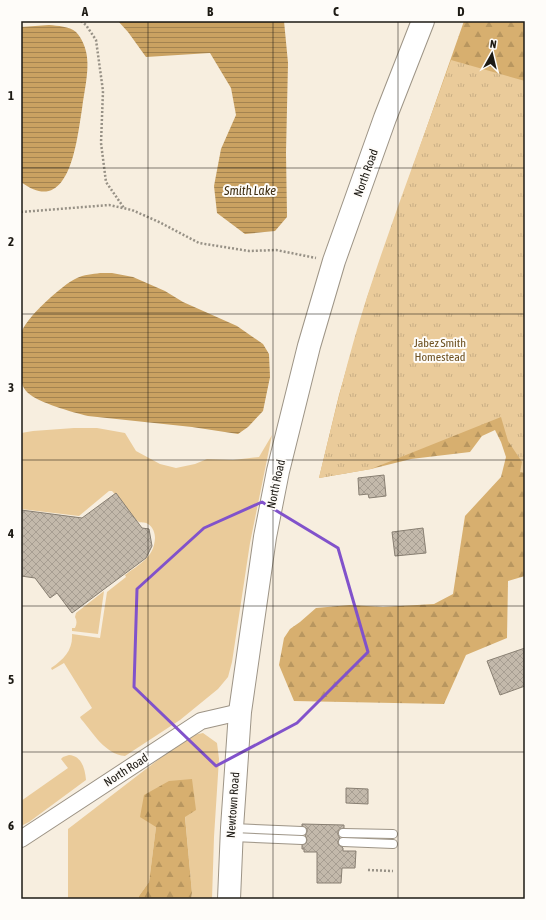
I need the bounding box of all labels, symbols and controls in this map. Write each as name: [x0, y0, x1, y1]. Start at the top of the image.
text: A: [81, 4, 89, 19]
text: B: [207, 4, 214, 19]
text: C: [333, 4, 339, 19]
text: D: [457, 4, 465, 19]
north arrow: [472, 34, 512, 74]
text: N: [489, 38, 497, 50]
text: 1: [8, 88, 14, 103]
street label: North Road: [351, 147, 381, 199]
water label: Smith Lake: [223, 183, 276, 198]
text: 2: [8, 234, 14, 249]
park label: Jabez Smith Homestead: [414, 336, 466, 364]
text: 3: [8, 380, 14, 395]
street label: North Road: [264, 458, 288, 510]
text: 4: [7, 526, 14, 541]
text: 5: [8, 672, 14, 687]
street label: North Road: [101, 751, 151, 789]
street label: Newtown Road: [224, 772, 242, 838]
text: 6: [8, 818, 14, 833]

